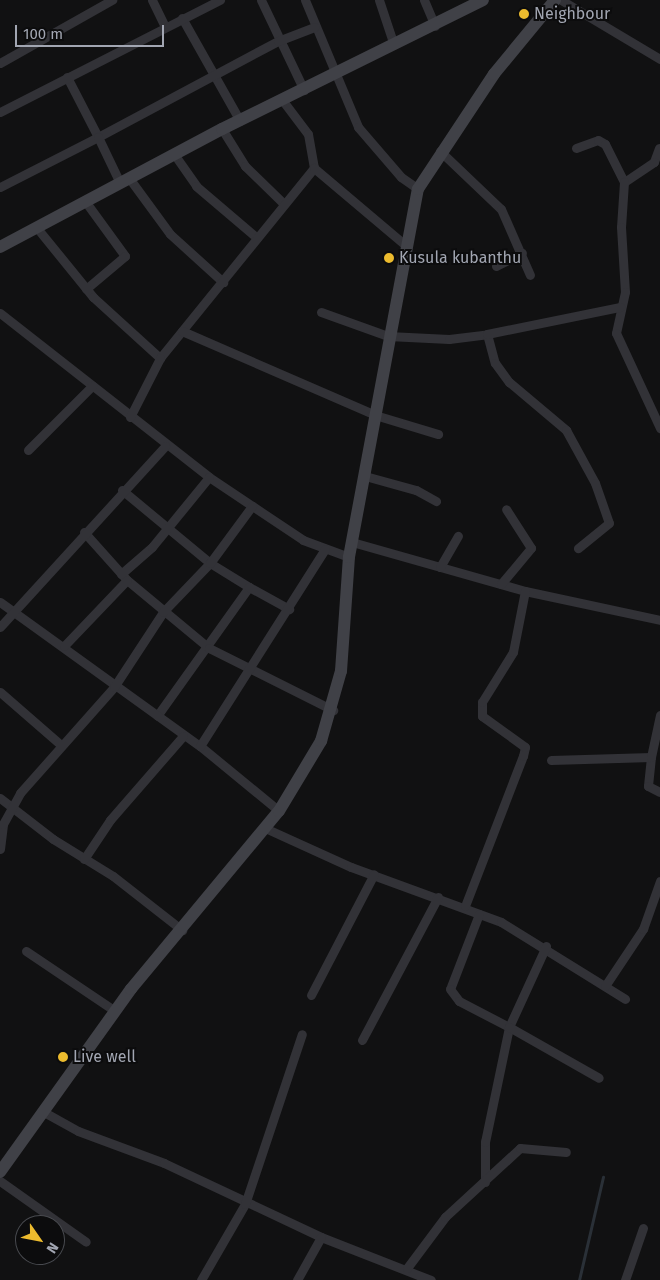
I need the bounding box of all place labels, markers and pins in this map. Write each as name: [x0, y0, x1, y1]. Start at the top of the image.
place label: Neighbour: [534, 4, 610, 24]
marker: Neighbour: [518, 8, 530, 20]
place label: Kusula kubanthu: [399, 248, 521, 268]
marker: Kusula kubanthu: [383, 252, 395, 264]
place label: Live well: [73, 1047, 136, 1067]
marker: Live well: [57, 1051, 69, 1063]

